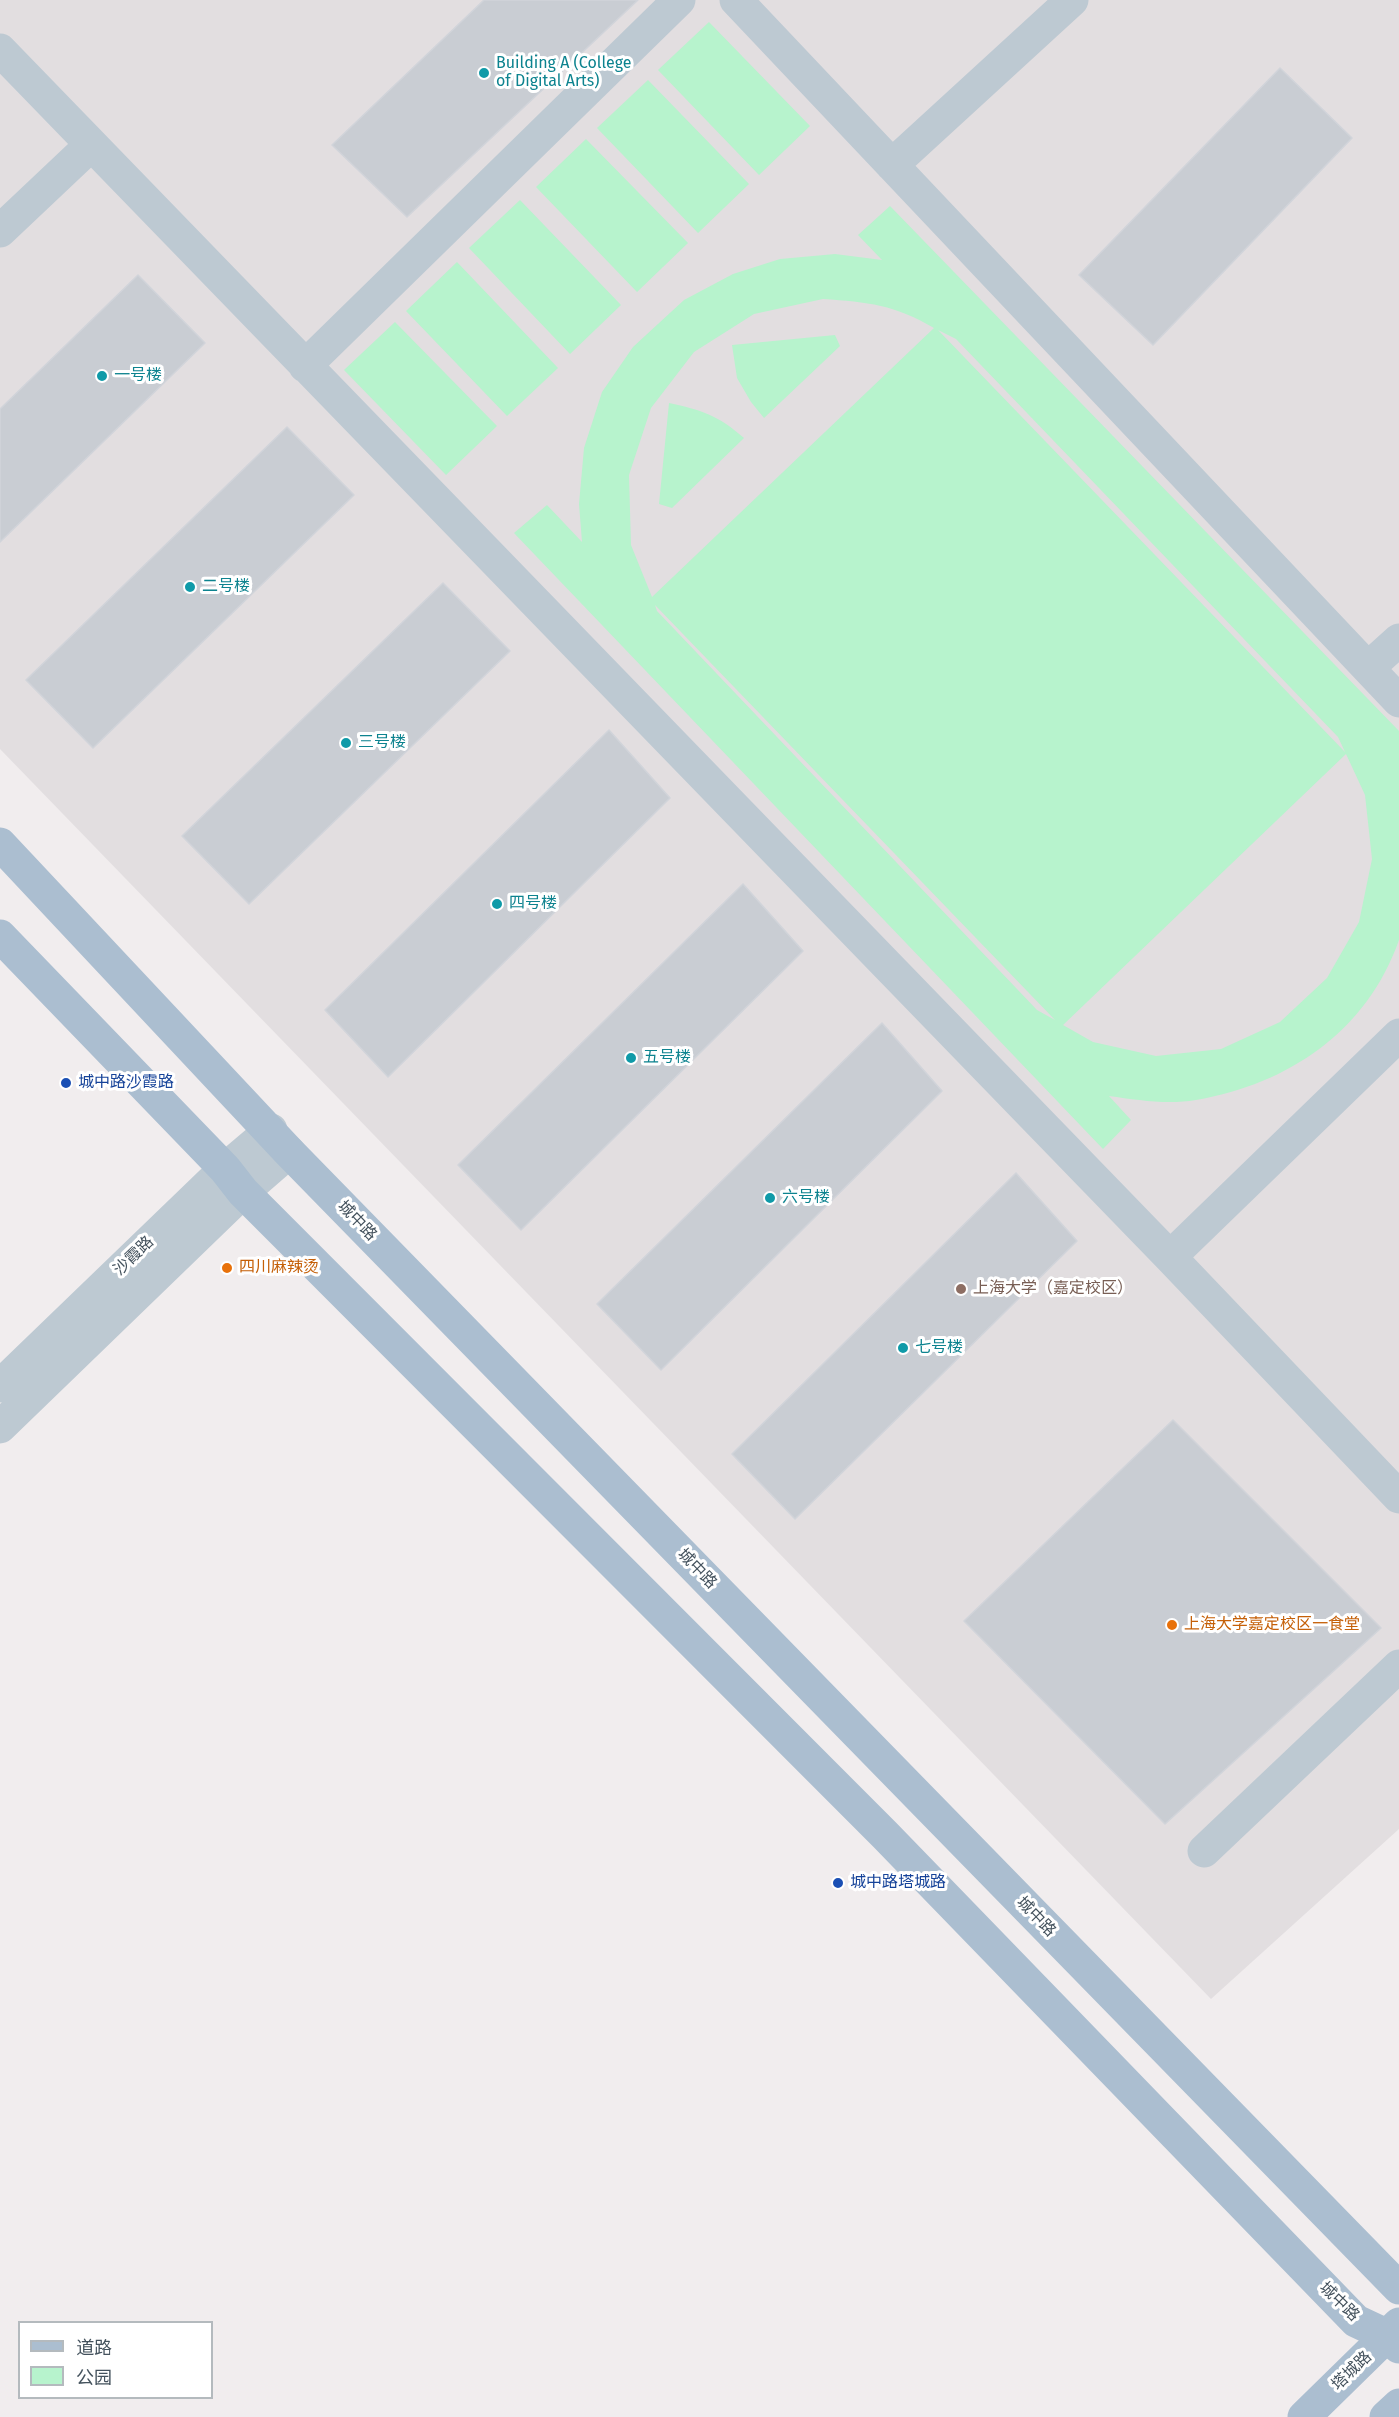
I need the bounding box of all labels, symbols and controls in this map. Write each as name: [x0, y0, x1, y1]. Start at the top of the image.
place label: Building A (College of Digital Arts): [496, 54, 632, 92]
marker: Building A (College of Digital Arts): [477, 66, 491, 80]
place label: 一号楼: [114, 366, 162, 386]
marker: 一号楼: [95, 369, 109, 383]
place label: 二号楼: [202, 577, 250, 597]
marker: 二号楼: [183, 580, 197, 594]
place label: 三号楼: [358, 733, 406, 753]
marker: 三号楼: [339, 736, 353, 750]
place label: 四号楼: [509, 894, 557, 914]
marker: 四号楼: [490, 897, 504, 911]
place label: 五号楼: [643, 1048, 691, 1068]
marker: 五号楼: [624, 1051, 638, 1065]
place label: 城中路沙霞路: [78, 1073, 174, 1093]
marker: 城中路沙霞路: [59, 1076, 73, 1090]
place label: 六号楼: [782, 1188, 830, 1208]
marker: 六号楼: [763, 1191, 777, 1205]
street label: 城中路: [333, 1197, 381, 1245]
street label: 沙霞路: [110, 1232, 158, 1280]
place label: 四川麻辣烫: [239, 1258, 319, 1278]
marker: 四川麻辣烫: [220, 1261, 234, 1275]
place label: 上海大学（嘉定校区）: [973, 1279, 1133, 1299]
marker: 上海大学（嘉定校区）: [954, 1282, 968, 1296]
place label: 七号楼: [915, 1338, 963, 1358]
marker: 七号楼: [896, 1341, 910, 1355]
street label: 城中路: [673, 1545, 721, 1593]
place label: 上海大学嘉定校区一食堂: [1184, 1615, 1360, 1635]
marker: 上海大学嘉定校区一食堂: [1165, 1618, 1179, 1632]
place label: 城中路塔城路: [850, 1873, 946, 1893]
marker: 城中路塔城路: [831, 1876, 845, 1890]
street label: 城中路: [1012, 1893, 1060, 1941]
street label: 城中路: [1315, 2278, 1363, 2326]
legend: [18, 2321, 213, 2399]
text: 道路: [76, 2337, 112, 2359]
street label: 塔城路: [1328, 2347, 1376, 2395]
text: 公园: [76, 2367, 112, 2389]

